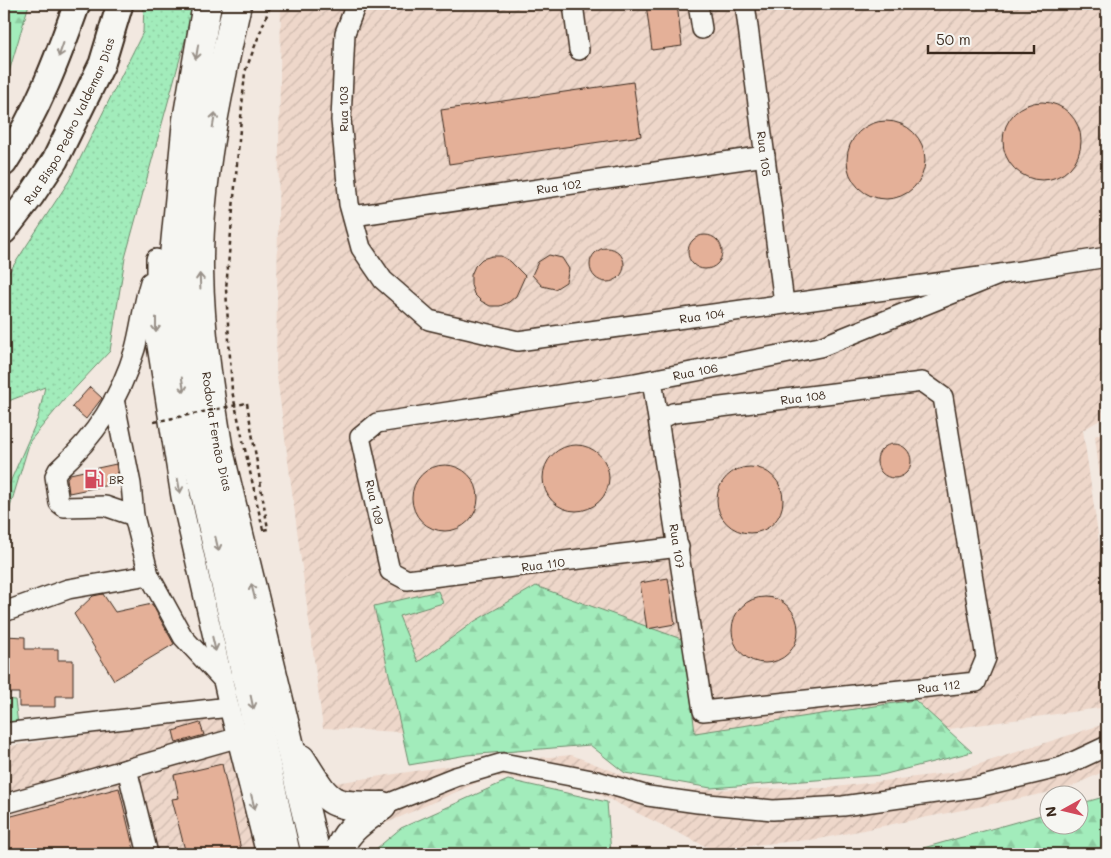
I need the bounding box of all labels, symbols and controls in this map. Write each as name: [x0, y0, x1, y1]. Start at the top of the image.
scale bar: [928, 22, 1035, 54]
text: 50 m: [936, 29, 971, 49]
street label: Rua Bispo Pedro Valdemar Dias: [20, 35, 118, 207]
one-way arrow: [56, 42, 65, 57]
one-way arrow: [192, 43, 202, 59]
street label: Rua 103: [335, 86, 351, 132]
one-way arrow: [210, 112, 220, 128]
street label: Rua 105: [754, 130, 775, 177]
street label: Rua 102: [535, 175, 582, 197]
one-way arrow: [195, 273, 204, 289]
street label: Rua 104: [678, 304, 726, 327]
one-way arrow: [151, 316, 161, 333]
street label: Rua 106: [671, 359, 719, 383]
street label: Rodovia Fernão Dias: [199, 371, 236, 493]
one-way arrow: [178, 377, 188, 393]
street label: Rua 108: [779, 386, 827, 408]
fuel station icon: BR: [83, 468, 105, 490]
place label: BR: [109, 471, 124, 487]
one-way arrow: [174, 477, 184, 493]
street label: Rua 109: [362, 478, 388, 526]
street label: Rua 107: [666, 523, 689, 570]
one-way arrow: [213, 535, 222, 551]
street label: Rua 110: [520, 553, 566, 575]
one-way arrow: [248, 584, 257, 600]
one-way arrow: [210, 636, 219, 652]
street label: Rua 112: [917, 676, 961, 696]
one-way arrow: [248, 694, 257, 710]
north arrow: [1038, 786, 1088, 836]
one-way arrow: [249, 794, 258, 810]
text: N: [1040, 805, 1061, 818]

